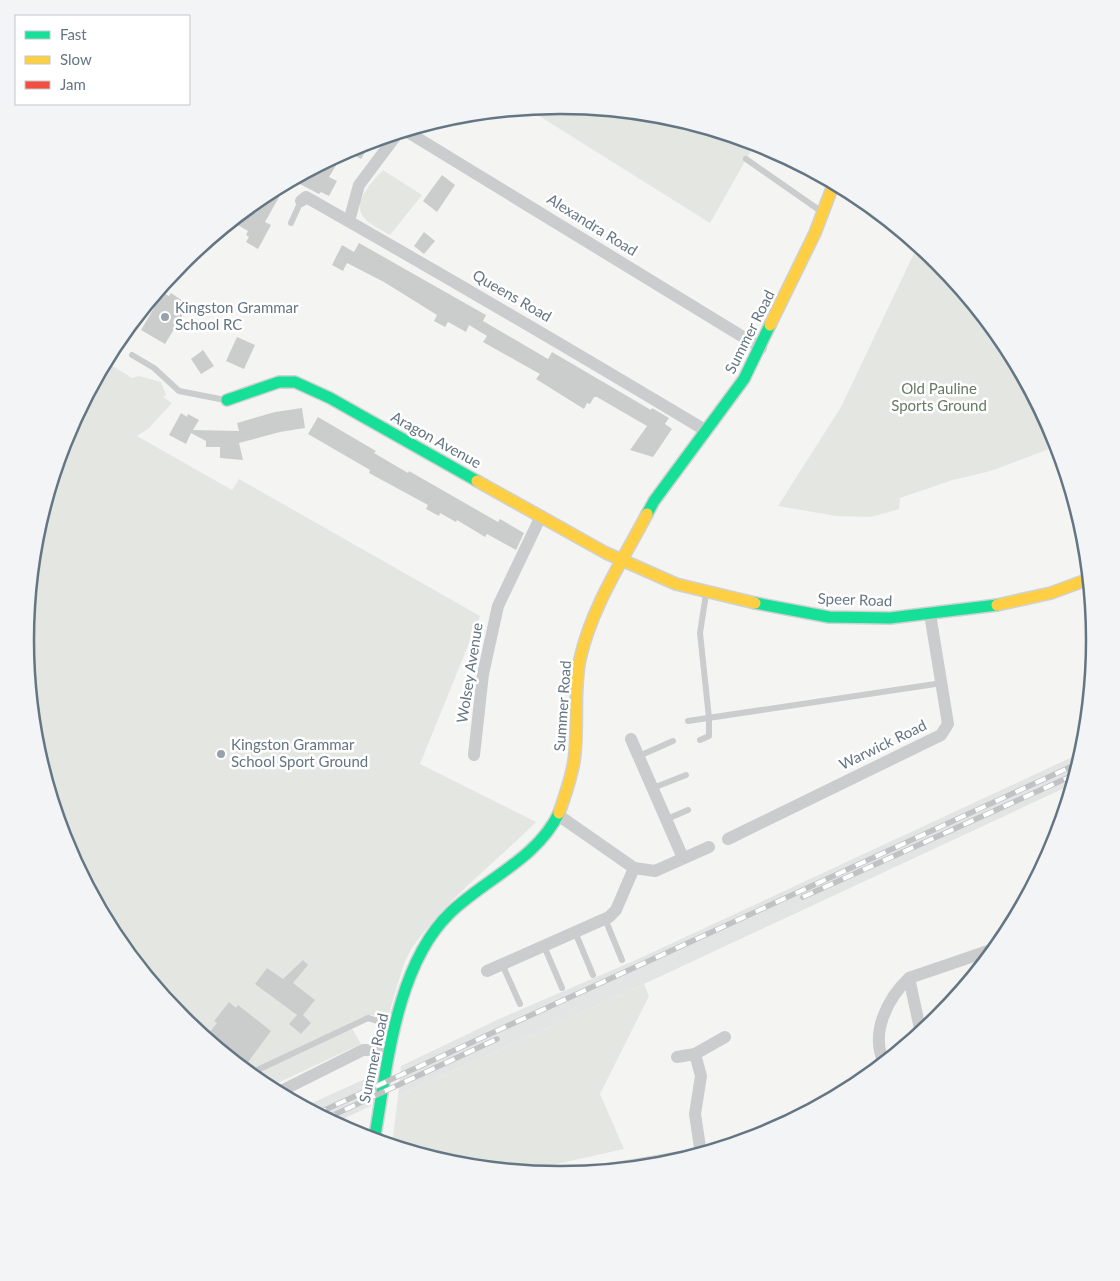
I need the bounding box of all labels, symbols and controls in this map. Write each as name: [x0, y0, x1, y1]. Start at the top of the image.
legend: [15, 15, 190, 105]
text: Fast: [60, 25, 87, 43]
text: Slow: [60, 50, 92, 68]
text: Jam: [60, 75, 86, 93]
street label: Alexandra Road: [544, 189, 641, 259]
street label: Queens Road: [470, 265, 555, 325]
street label: Summer Road: [720, 287, 778, 376]
place label: Kingston Grammar School RC: [175, 298, 299, 333]
marker: Kingston Grammar School RC: [159, 311, 171, 323]
park label: Old Pauline Sports Ground: [891, 379, 987, 414]
street label: Aragon Avenue: [388, 407, 485, 471]
street label: Speer Road: [818, 589, 893, 609]
street label: Wolsey Avenue: [452, 621, 486, 724]
street label: Summer Road: [550, 660, 574, 752]
street label: Warwick Road: [836, 715, 929, 773]
place label: Kingston Grammar School Sport Ground: [231, 735, 368, 770]
marker: Kingston Grammar School Sport Ground: [215, 748, 227, 760]
street label: Summer Road: [355, 1011, 391, 1104]

